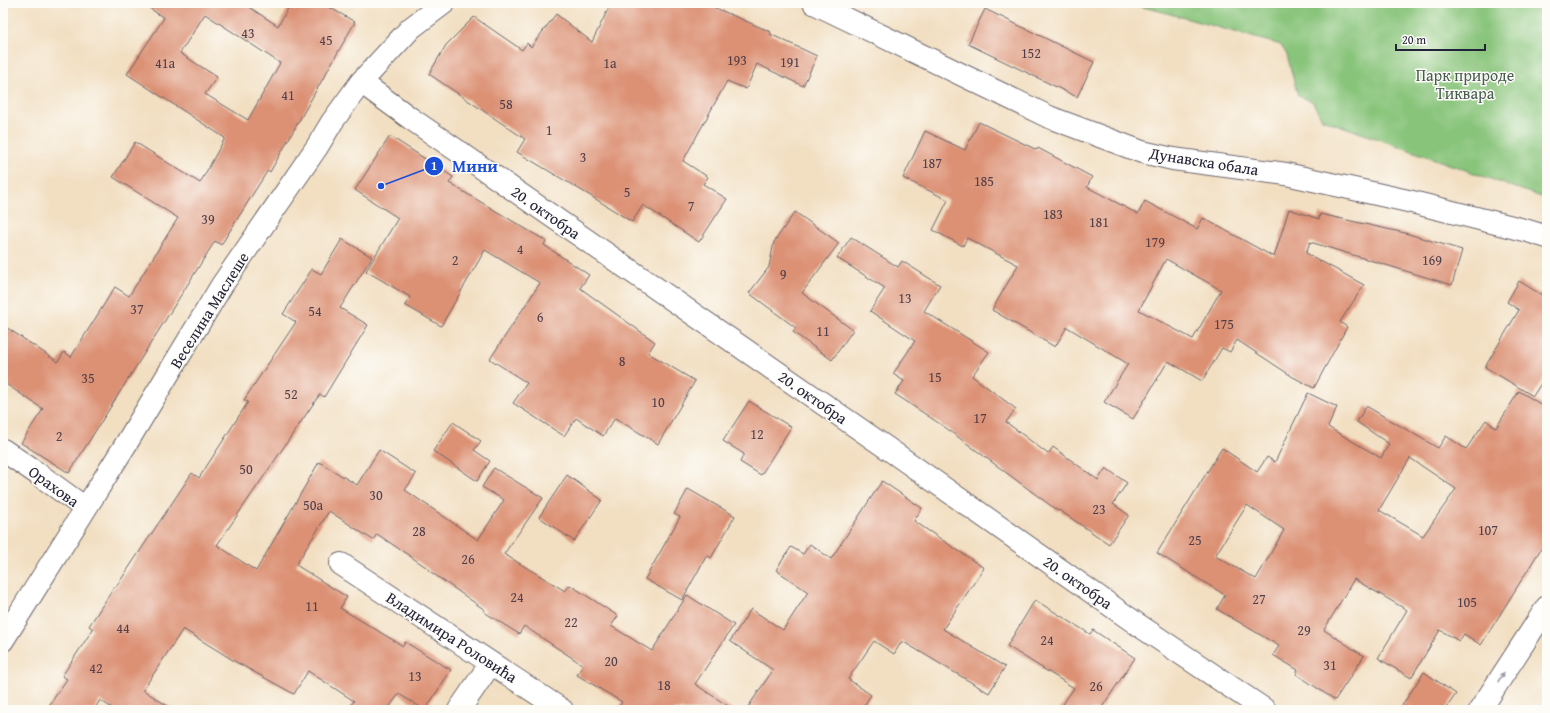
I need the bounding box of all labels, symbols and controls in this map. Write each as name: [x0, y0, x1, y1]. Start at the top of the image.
house number: 43: [241, 23, 255, 43]
scale bar: [1396, 26, 1485, 52]
house number: 45: [319, 30, 333, 50]
text: 20 m: [1402, 31, 1426, 48]
house number: 152: [1021, 43, 1041, 63]
house number: 193: [727, 50, 747, 70]
house number: 191: [780, 52, 800, 72]
house number: 41a: [155, 53, 175, 73]
house number: 1a: [603, 53, 617, 73]
park label: Парк природе Тиквара: [1416, 63, 1514, 105]
house number: 41: [281, 85, 295, 105]
house number: 58: [499, 94, 513, 114]
house number: 1: [546, 120, 552, 140]
street label: Дунавска обала: [1147, 140, 1261, 182]
house number: 3: [580, 147, 586, 167]
callout: Мини: [424, 152, 506, 181]
text: Мини: [452, 153, 498, 178]
house number: 187: [922, 153, 942, 173]
text: 1: [431, 157, 437, 174]
house number: 185: [974, 171, 994, 191]
street label: 20. октобра: [506, 179, 586, 245]
house number: 5: [624, 182, 630, 202]
house number: 7: [688, 196, 695, 216]
house number: 183: [1043, 204, 1063, 224]
house number: 39: [201, 209, 215, 229]
house number: 181: [1089, 212, 1109, 232]
house number: 179: [1145, 232, 1165, 252]
house number: 4: [517, 239, 524, 259]
street label: Веселина Маслеше: [164, 247, 254, 373]
house number: 2: [452, 250, 458, 270]
house number: 169: [1422, 250, 1442, 270]
house number: 9: [780, 264, 787, 284]
house number: 13: [898, 288, 912, 308]
house number: 37: [130, 299, 144, 319]
house number: 54: [308, 301, 322, 321]
house number: 6: [537, 307, 544, 327]
house number: 175: [1214, 314, 1234, 334]
house number: 11: [816, 321, 830, 341]
house number: 8: [619, 351, 626, 371]
street label: 20. октобра: [773, 364, 853, 430]
house number: 15: [928, 367, 942, 387]
house number: 35: [81, 368, 95, 388]
house number: 52: [284, 384, 298, 404]
house number: 10: [651, 392, 665, 412]
house number: 17: [973, 408, 987, 428]
house number: 12: [750, 424, 764, 444]
house number: 2: [56, 426, 62, 446]
street label: Орахова: [24, 459, 85, 513]
house number: 50: [239, 459, 253, 479]
house number: 30: [369, 485, 383, 505]
house number: 50a: [303, 495, 323, 515]
house number: 23: [1092, 499, 1106, 519]
house number: 107: [1478, 520, 1498, 540]
house number: 28: [412, 521, 426, 541]
house number: 25: [1188, 530, 1202, 550]
house number: 26: [461, 549, 475, 569]
street label: 20. октобра: [1038, 549, 1118, 615]
street label: Владимира Роловића: [382, 586, 523, 689]
house number: 24: [510, 587, 524, 607]
house number: 27: [1252, 589, 1266, 609]
house number: 105: [1457, 592, 1477, 612]
house number: 11: [305, 596, 319, 616]
house number: 22: [564, 612, 578, 632]
house number: 44: [116, 618, 130, 638]
house number: 29: [1297, 620, 1311, 640]
house number: 24: [1040, 630, 1054, 650]
house number: 20: [604, 651, 618, 671]
house number: 31: [1323, 655, 1337, 675]
house number: 42: [89, 658, 103, 678]
house number: 13: [408, 666, 422, 686]
one-way arrow: [1498, 671, 1505, 683]
house number: 18: [657, 675, 671, 695]
house number: 26: [1089, 676, 1103, 696]

